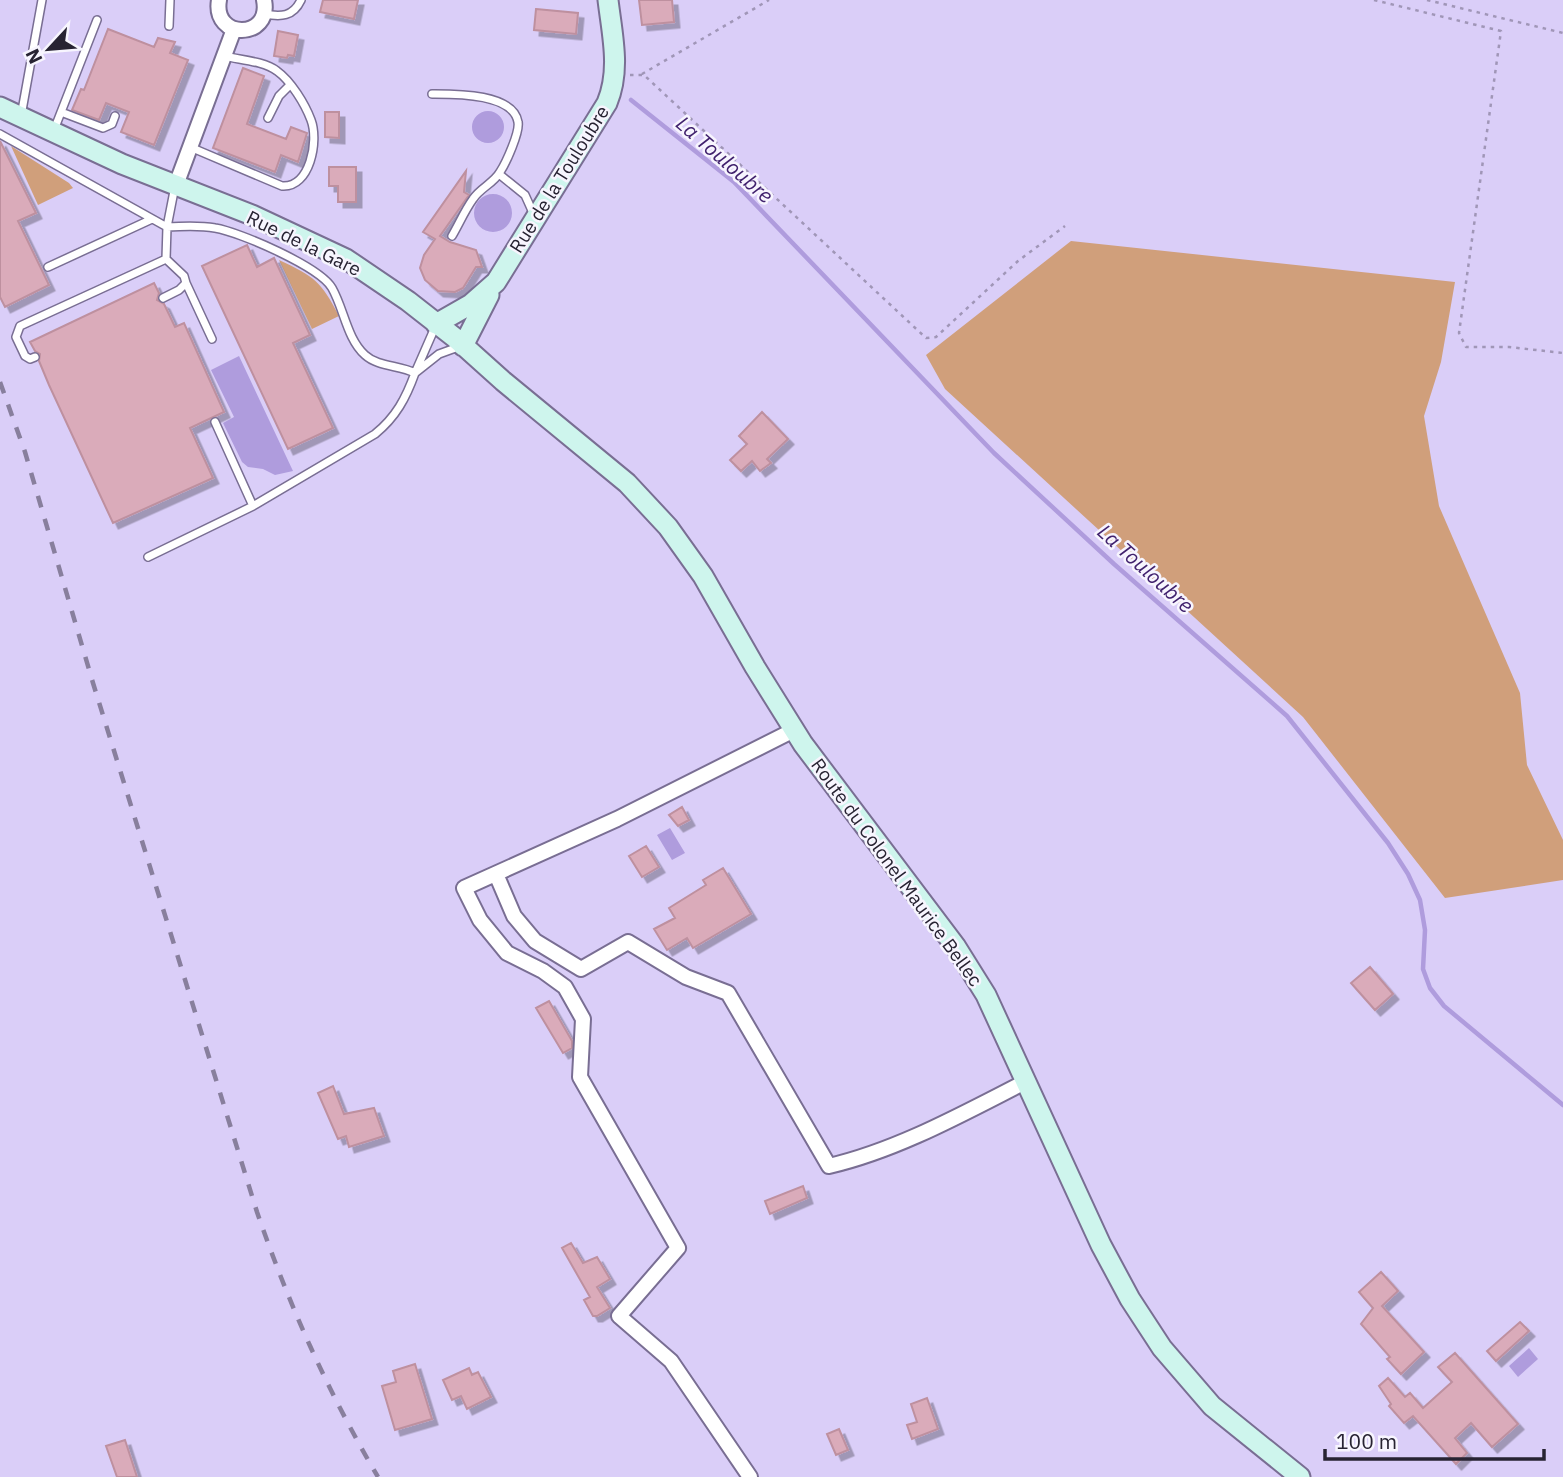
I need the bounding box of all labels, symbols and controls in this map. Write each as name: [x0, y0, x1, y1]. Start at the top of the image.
north arrow: [14, 14, 84, 84]
text: N: [20, 45, 48, 68]
street label: Rue de la Touloubre: [504, 101, 614, 257]
water label: La Touloubre: [671, 109, 780, 209]
street label: Rue de la Gare: [243, 205, 365, 281]
water label: La Touloubre: [1092, 517, 1200, 619]
street label: Route du Colonel Maurice Bellec: [806, 753, 988, 991]
scale bar: [1325, 1418, 1544, 1462]
text: 100 m: [1336, 1427, 1397, 1455]

